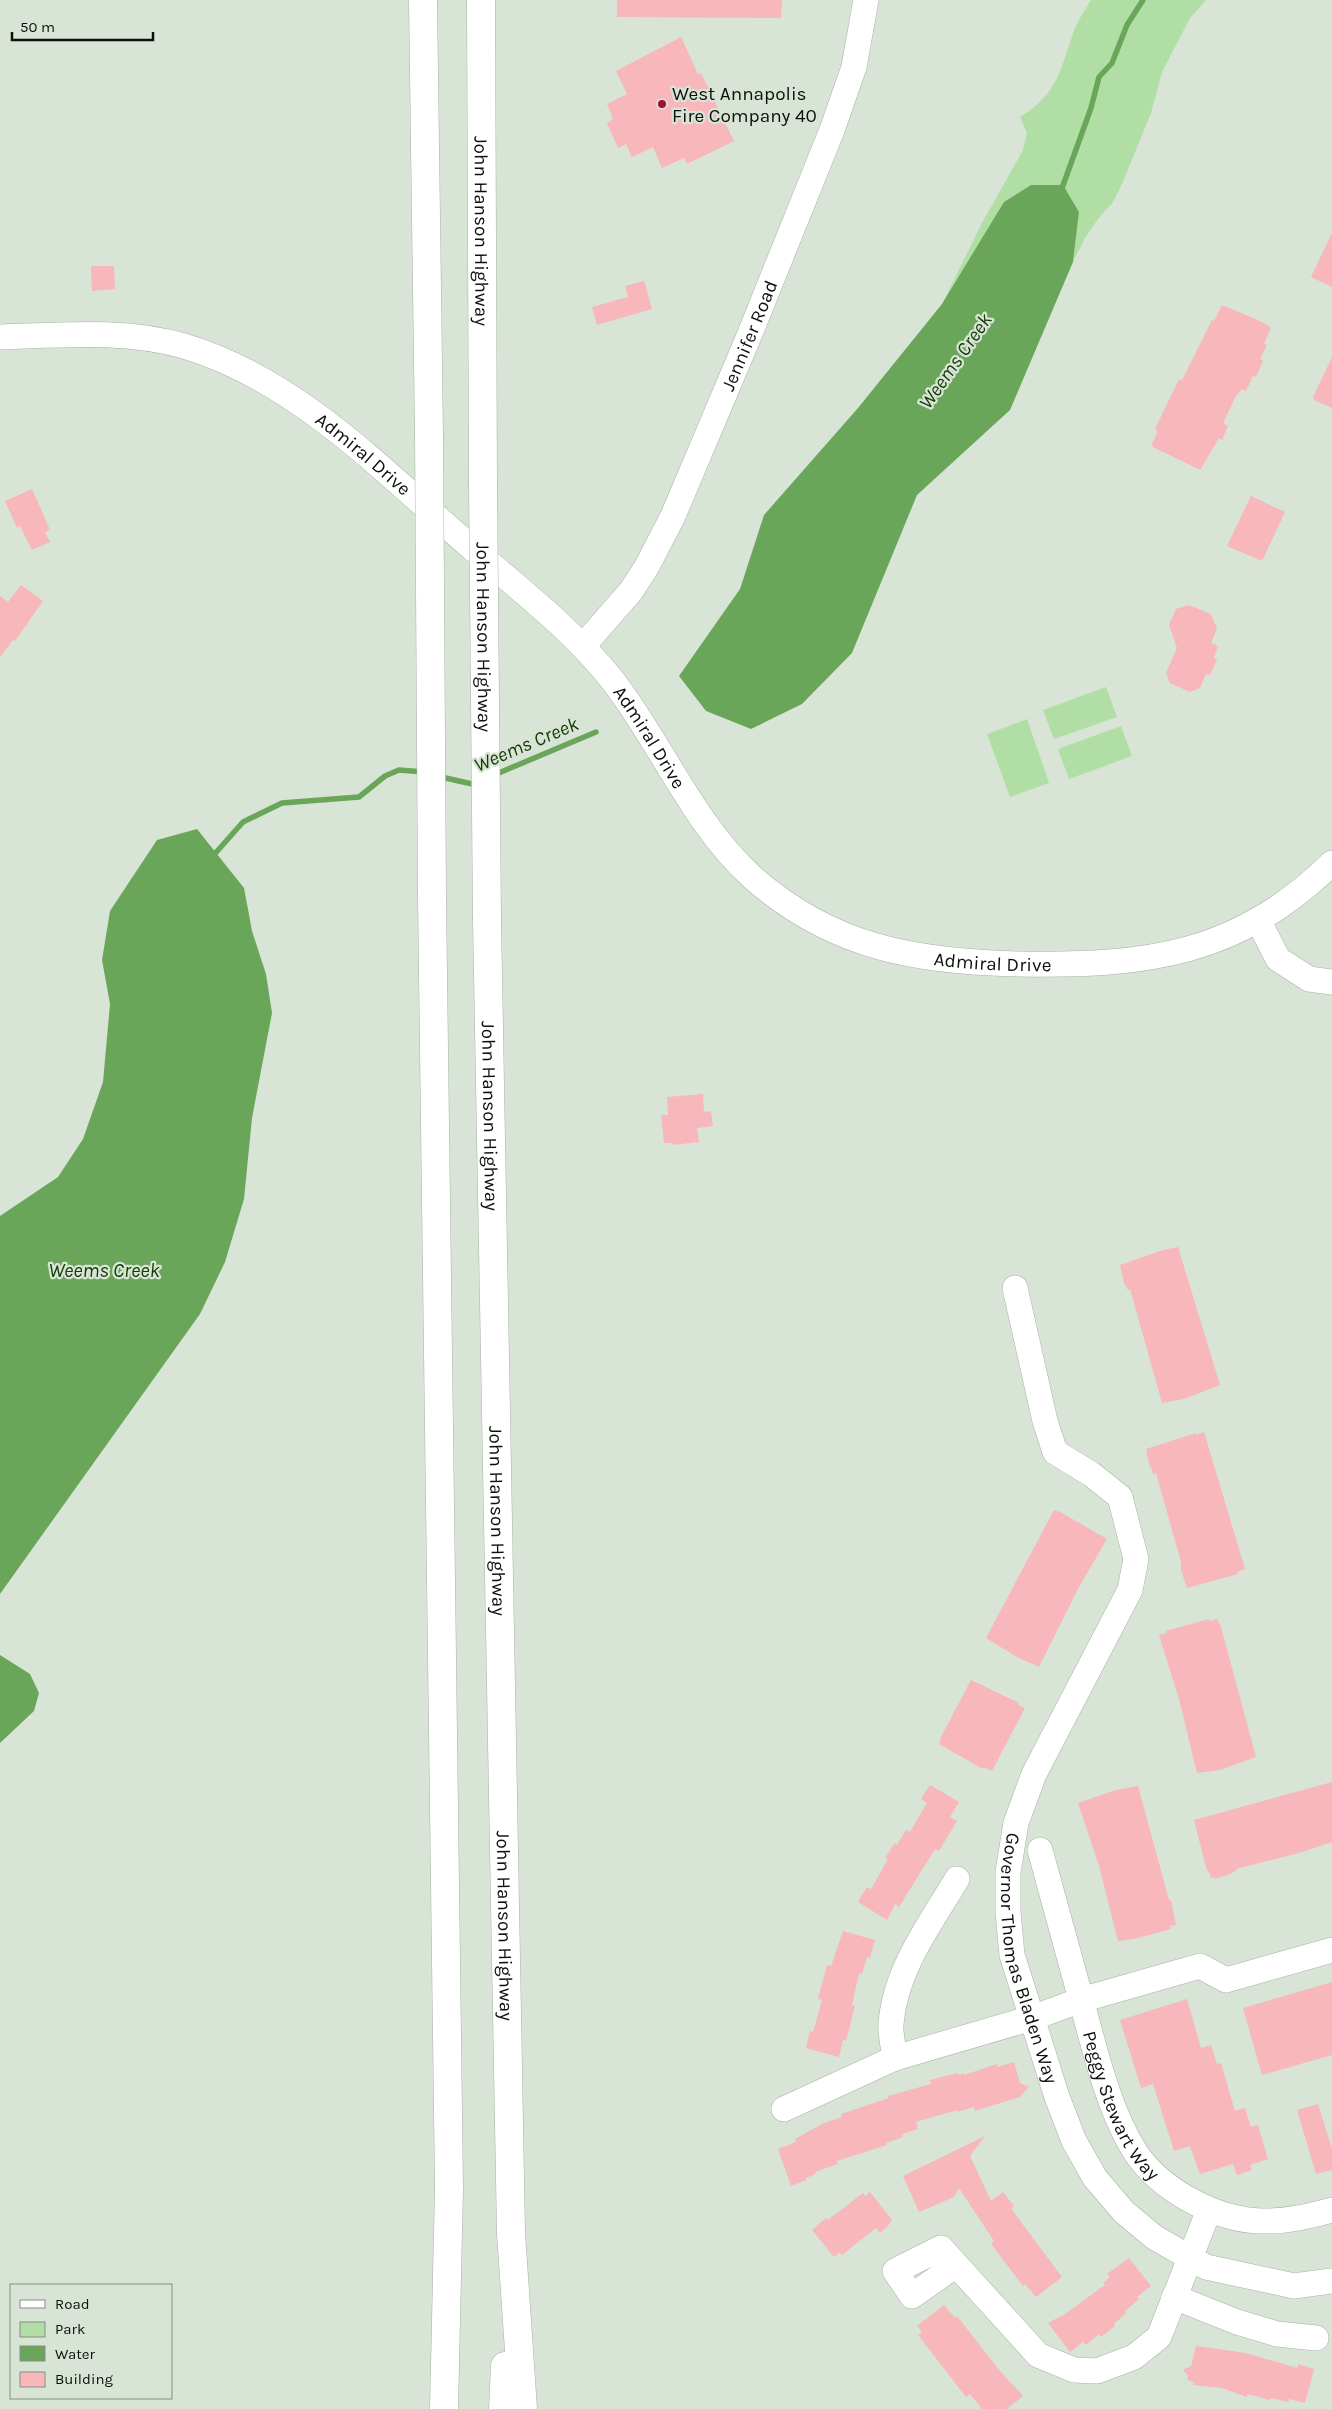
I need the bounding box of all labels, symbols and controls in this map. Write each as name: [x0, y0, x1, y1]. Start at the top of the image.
scale bar: [12, 10, 154, 42]
text: 50 m: [20, 18, 55, 36]
place label: West Annapolis Fire Company 40: [672, 83, 817, 127]
marker: West Annapolis Fire Company 40: [656, 98, 668, 110]
street label: John Hanson Highway: [470, 136, 492, 326]
street label: Jennifer Road: [717, 277, 782, 394]
water label: Weems Creek: [914, 308, 997, 413]
street label: Admiral Drive: [311, 408, 415, 500]
street label: John Hanson Highway: [472, 542, 495, 732]
street label: Admiral Drive: [608, 682, 690, 793]
water label: Weems Creek: [471, 712, 583, 777]
street label: Admiral Drive: [933, 948, 1051, 976]
street label: John Hanson Highway: [477, 1021, 502, 1211]
water label: Weems Creek: [48, 1259, 160, 1282]
street label: John Hanson Highway: [484, 1426, 510, 1616]
street label: John Hanson Highway: [492, 1831, 517, 2021]
street label: Governor Thomas Bladen Way: [996, 1831, 1062, 2086]
street label: Peggy Stewart Way: [1078, 2028, 1164, 2185]
legend: [10, 2284, 172, 2399]
text: Road: [55, 2295, 90, 2313]
text: Park: [55, 2320, 85, 2338]
text: Water: [55, 2345, 96, 2363]
text: Building: [55, 2370, 113, 2388]

